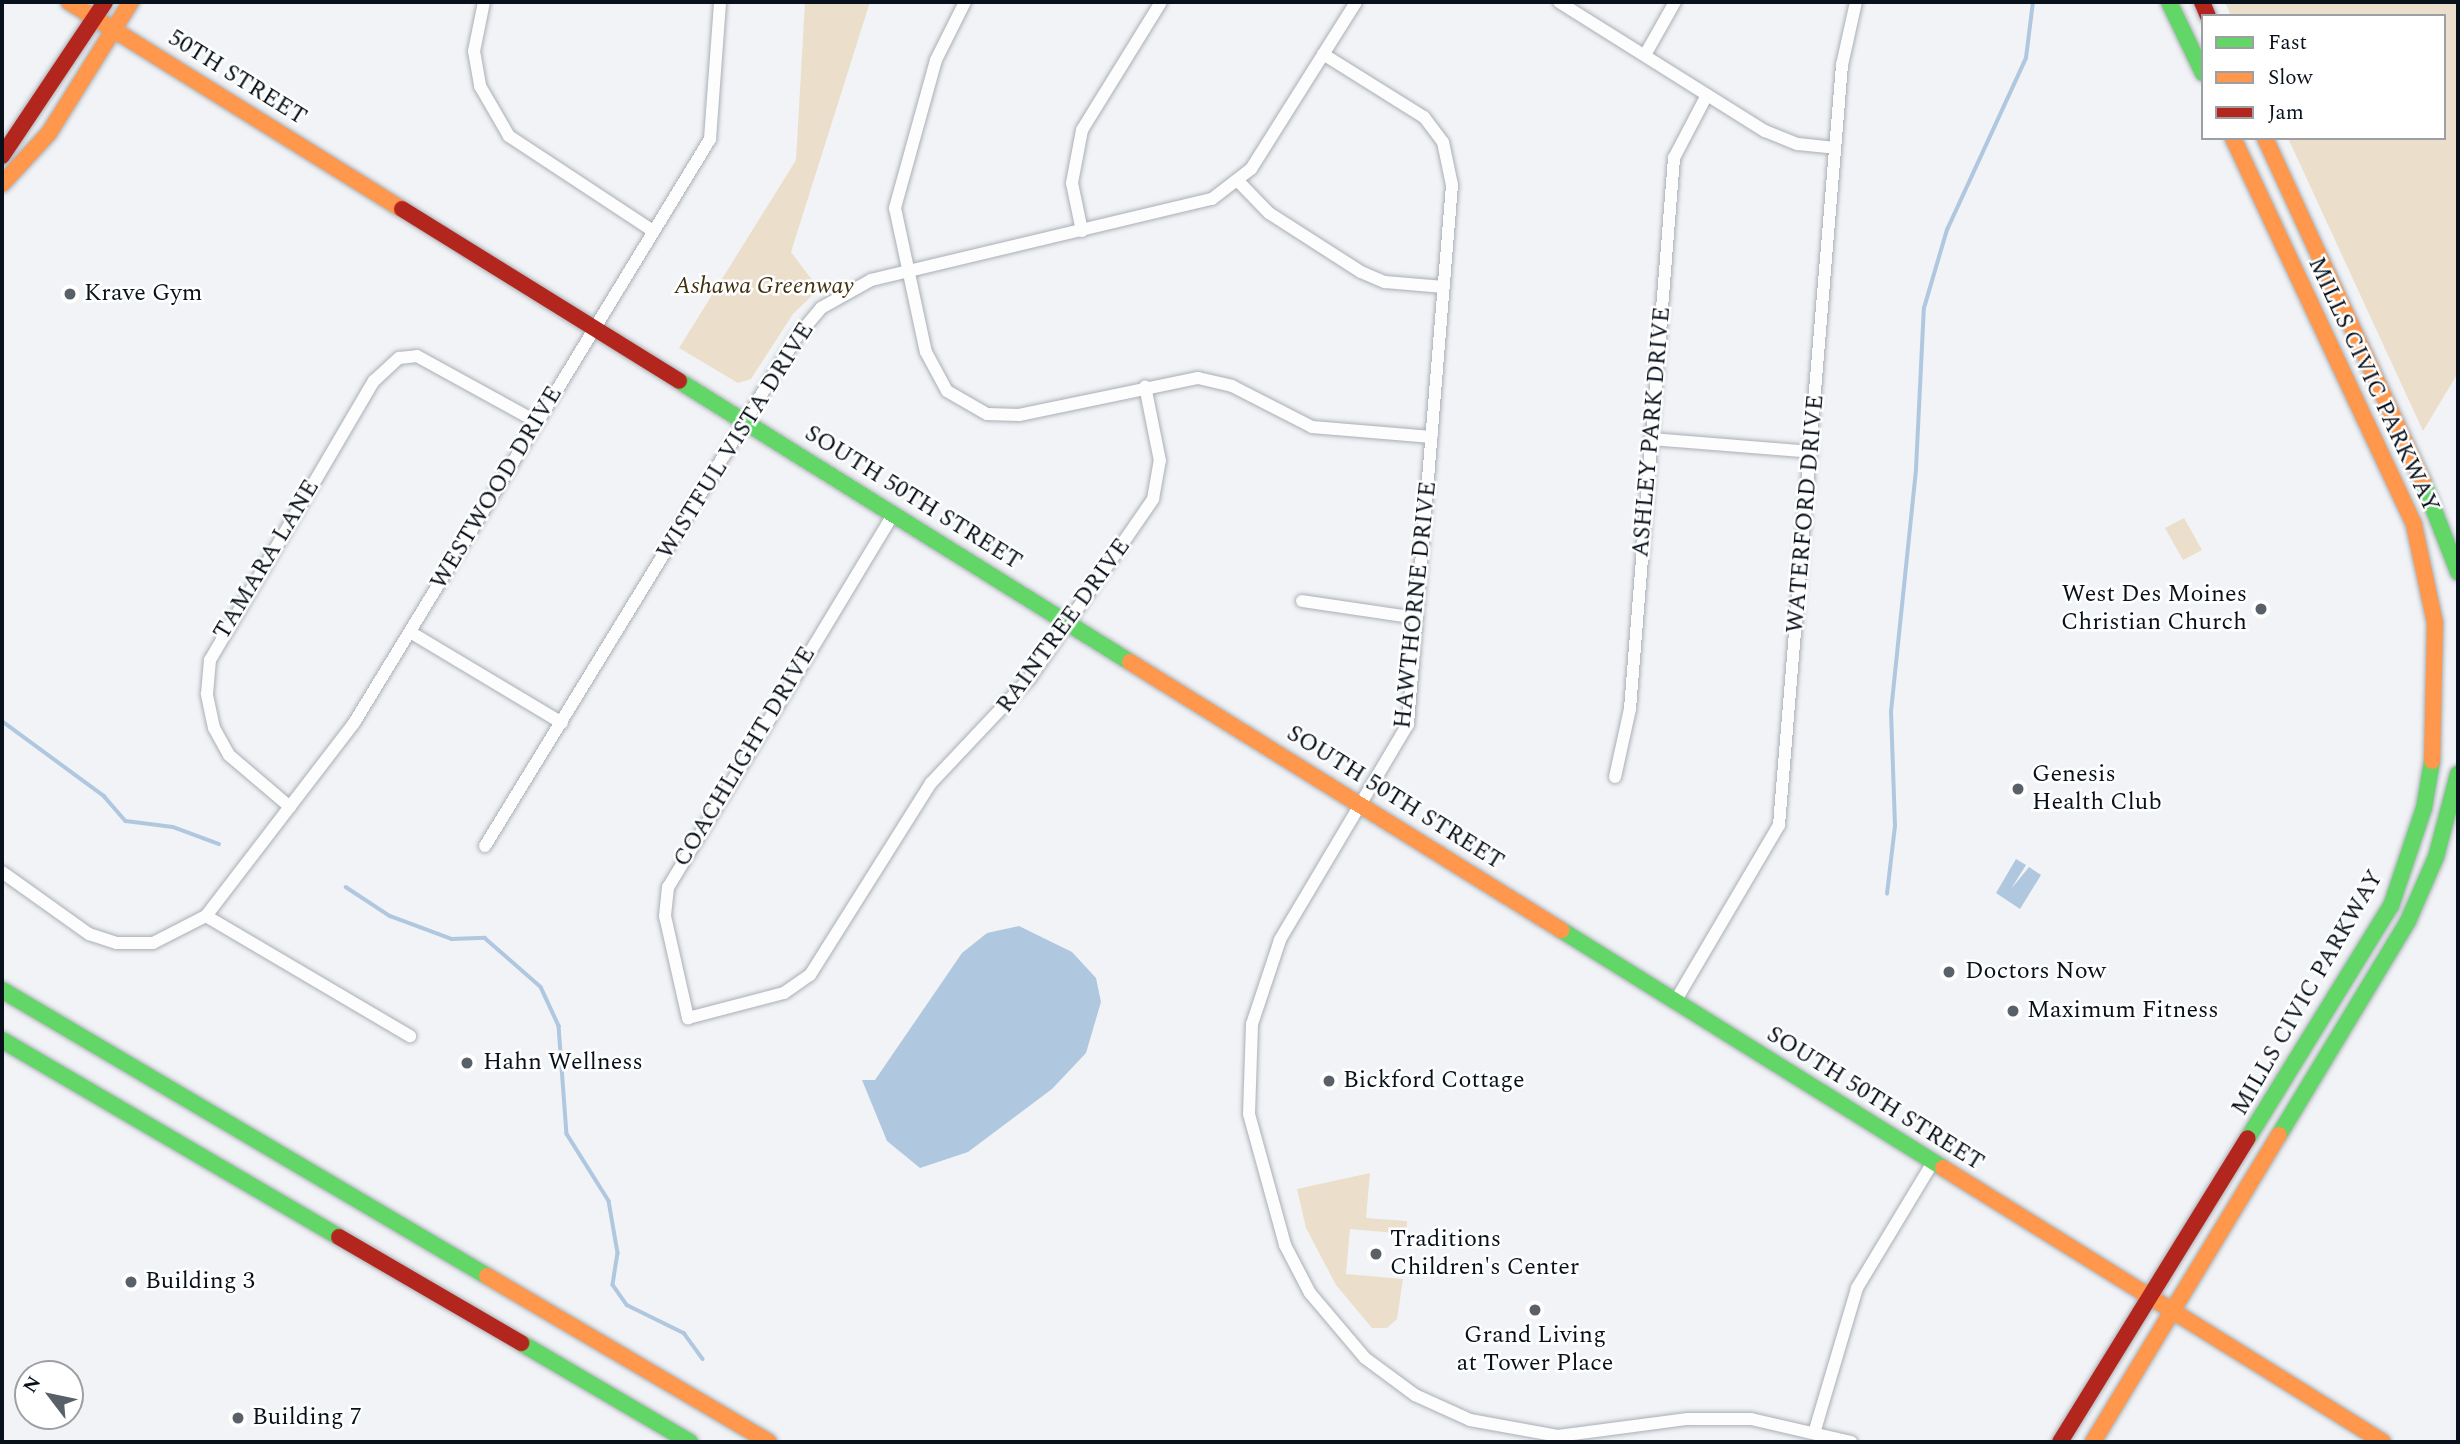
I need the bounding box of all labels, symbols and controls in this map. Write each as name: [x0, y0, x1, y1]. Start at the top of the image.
legend: [2201, 14, 2446, 140]
street label: 50TH STREET: [162, 24, 312, 132]
text: Fast: [2268, 27, 2307, 59]
text: Slow: [2268, 62, 2312, 94]
text: Jam: [2268, 97, 2304, 129]
street label: MILLS CIVIC PARKWAY: [2301, 253, 2445, 517]
park label: Ashawa Greenway: [674, 273, 854, 301]
place label: Krave Gym: [84, 280, 202, 308]
marker: Krave Gym: [62, 286, 78, 302]
street label: ASHLEY PARK DRIVE: [1627, 305, 1677, 559]
street label: WISTFUL VISTA DRIVE: [651, 317, 821, 565]
street label: WESTWOOD DRIVE: [425, 381, 569, 595]
street label: WATERFORD DRIVE: [1781, 394, 1831, 634]
street label: SOUTH 50TH STREET: [799, 419, 1027, 577]
street label: TAMARA LANE: [208, 475, 326, 645]
street label: HAWTHORNE DRIVE: [1389, 480, 1443, 730]
street label: RAINTREE DRIVE: [991, 533, 1137, 719]
place label: West Des Moines Christian Church: [2061, 581, 2247, 637]
marker: West Des Moines Christian Church: [2253, 601, 2269, 617]
street label: COACHLIGHT DRIVE: [668, 642, 822, 872]
street label: SOUTH 50TH STREET: [1281, 719, 1509, 877]
place label: Genesis Health Club: [2032, 761, 2162, 817]
marker: Genesis Health Club: [2010, 781, 2026, 797]
street label: MILLS CIVIC PARKWAY: [2226, 865, 2390, 1121]
place label: Doctors Now: [1965, 958, 2106, 986]
marker: Doctors Now: [1939, 962, 1959, 982]
place label: Maximum Fitness: [2027, 997, 2219, 1025]
marker: Maximum Fitness: [2005, 1003, 2021, 1019]
street label: SOUTH 50TH STREET: [1761, 1020, 1989, 1178]
place label: Hahn Wellness: [483, 1049, 643, 1077]
marker: Hahn Wellness: [457, 1053, 477, 1073]
place label: Bickford Cottage: [1343, 1067, 1525, 1095]
marker: Bickford Cottage: [1321, 1073, 1337, 1089]
place label: Traditions Children's Center: [1390, 1226, 1579, 1282]
marker: Traditions Children's Center: [1368, 1246, 1384, 1262]
place label: Building 3: [145, 1268, 255, 1296]
marker: Building 3: [123, 1274, 139, 1290]
marker: Grand Living at Tower Place: [1527, 1302, 1543, 1318]
place label: Grand Living at Tower Place: [1457, 1322, 1613, 1378]
north arrow: [14, 1360, 84, 1430]
text: N: [16, 1370, 49, 1399]
place label: Building 7: [252, 1404, 362, 1432]
marker: Building 7: [230, 1410, 246, 1426]

